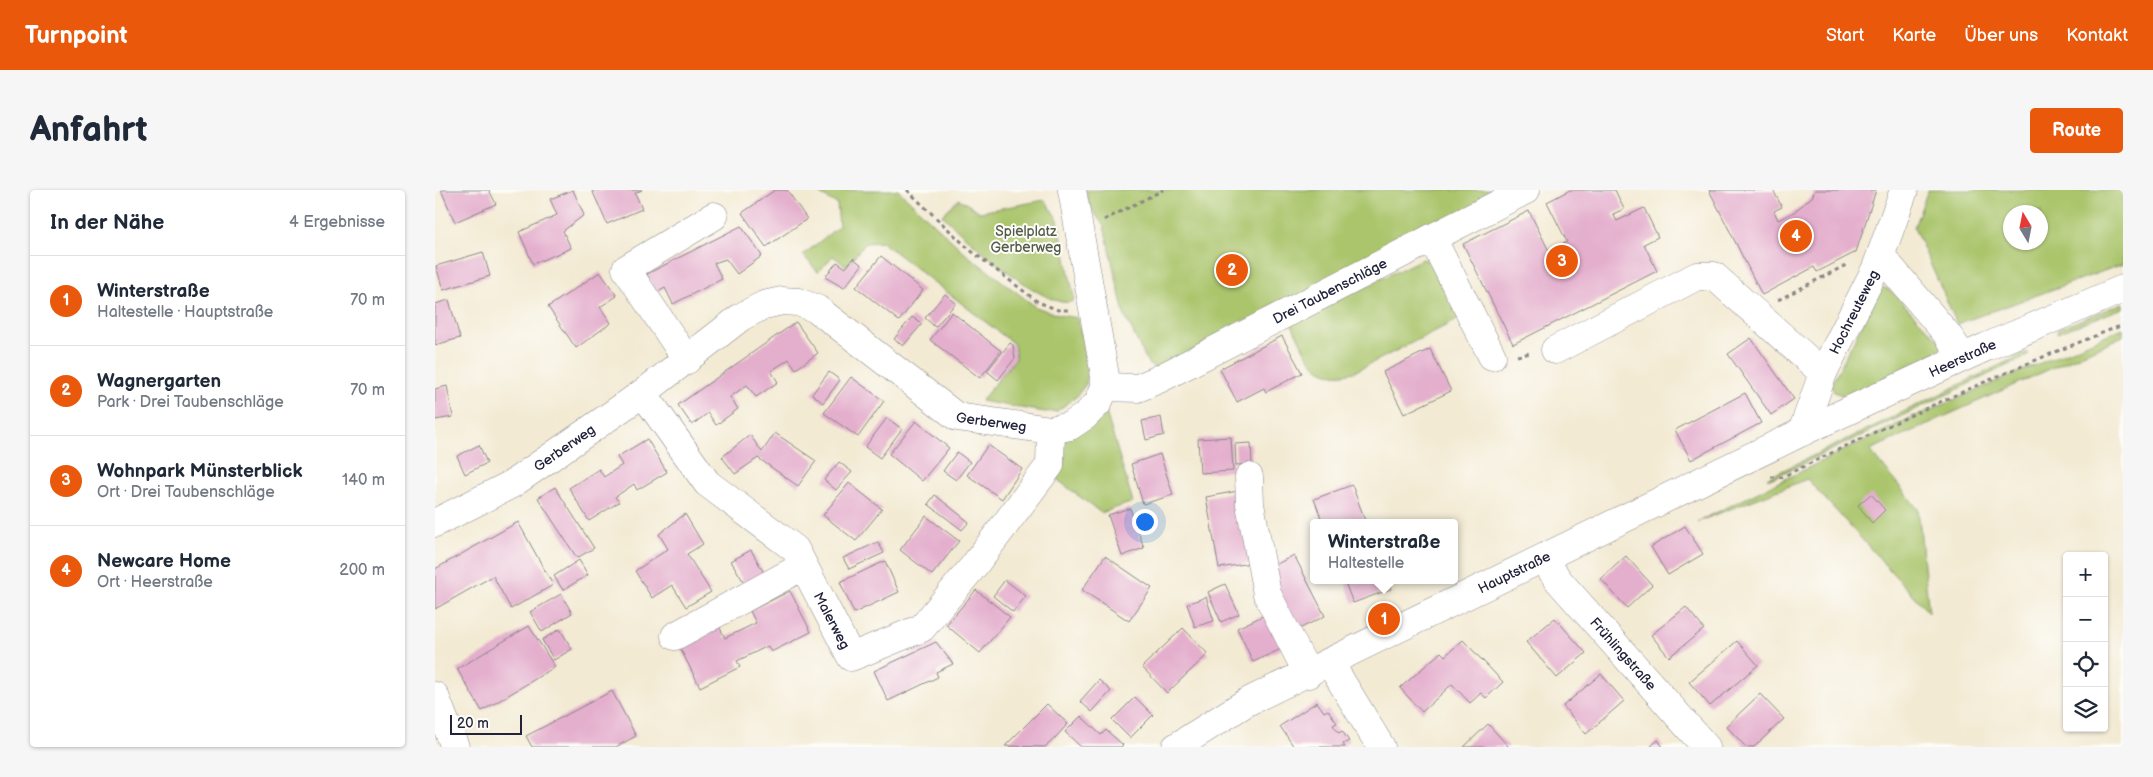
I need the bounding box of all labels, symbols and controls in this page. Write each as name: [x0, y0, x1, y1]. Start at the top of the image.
text: Turnpoint: [25, 21, 128, 50]
text: Start: [1826, 25, 1864, 46]
text: Karte: [1892, 25, 1936, 46]
text: Über uns: [1964, 25, 2038, 46]
text: Kontakt: [2066, 25, 2128, 46]
button: Route: [2030, 108, 2123, 153]
text: Anfahrt: [30, 109, 148, 152]
north arrow: [2003, 205, 2048, 250]
text: In der Nähe: [50, 210, 164, 235]
text: 4 Ergebnisse: [289, 213, 385, 232]
pin: 4: [1780, 217, 1812, 255]
park label: Spielplatz Gerberweg: [991, 223, 1061, 256]
pin: 3: [1546, 242, 1578, 280]
pin: 2: [1216, 251, 1248, 289]
street label: Drei Taubenschläge: [1270, 254, 1390, 327]
street label: Hochreuteweg: [1825, 267, 1882, 357]
text: Winterstraße: [97, 280, 210, 303]
text: 1: [63, 291, 69, 310]
text: 70 m: [350, 291, 385, 310]
text: Haltestelle · Hauptstraße: [97, 303, 273, 322]
street label: Heerstraße: [1926, 335, 1999, 381]
text: Wagnergarten: [97, 370, 221, 393]
text: 2: [61, 381, 71, 400]
text: 70 m: [350, 381, 385, 400]
text: Park · Drei Taubenschläge: [97, 393, 284, 412]
street label: Gerberweg: [955, 408, 1028, 435]
street label: Gerberweg: [530, 420, 598, 475]
text: Wohnpark Münsterblick: [97, 460, 302, 483]
text: 3: [61, 471, 71, 490]
text: 140 m: [342, 471, 385, 490]
text: Ort · Drei Taubenschläge: [97, 483, 275, 502]
your location: [1132, 509, 1158, 535]
popup: [1310, 519, 1458, 584]
text: Winterstraße: [1328, 531, 1440, 554]
street label: Hauptstraße: [1475, 547, 1553, 597]
text: Newcare Home: [97, 550, 231, 573]
map controls: [2063, 552, 2108, 732]
button: +: [2063, 552, 2108, 597]
text: Haltestelle: [1328, 554, 1404, 573]
text: 4: [61, 561, 71, 580]
text: 200 m: [339, 561, 385, 580]
text: Ort · Heerstraße: [97, 573, 213, 592]
street label: Malerweg: [810, 589, 854, 652]
button: −: [2063, 597, 2108, 642]
pin: 1: [1368, 600, 1400, 638]
street label: Frühlingstraße: [1587, 614, 1660, 694]
button: locate: [2063, 642, 2108, 687]
button: layers: [2063, 687, 2108, 732]
scale bar: [450, 712, 523, 735]
text: 20 m: [457, 715, 489, 732]

